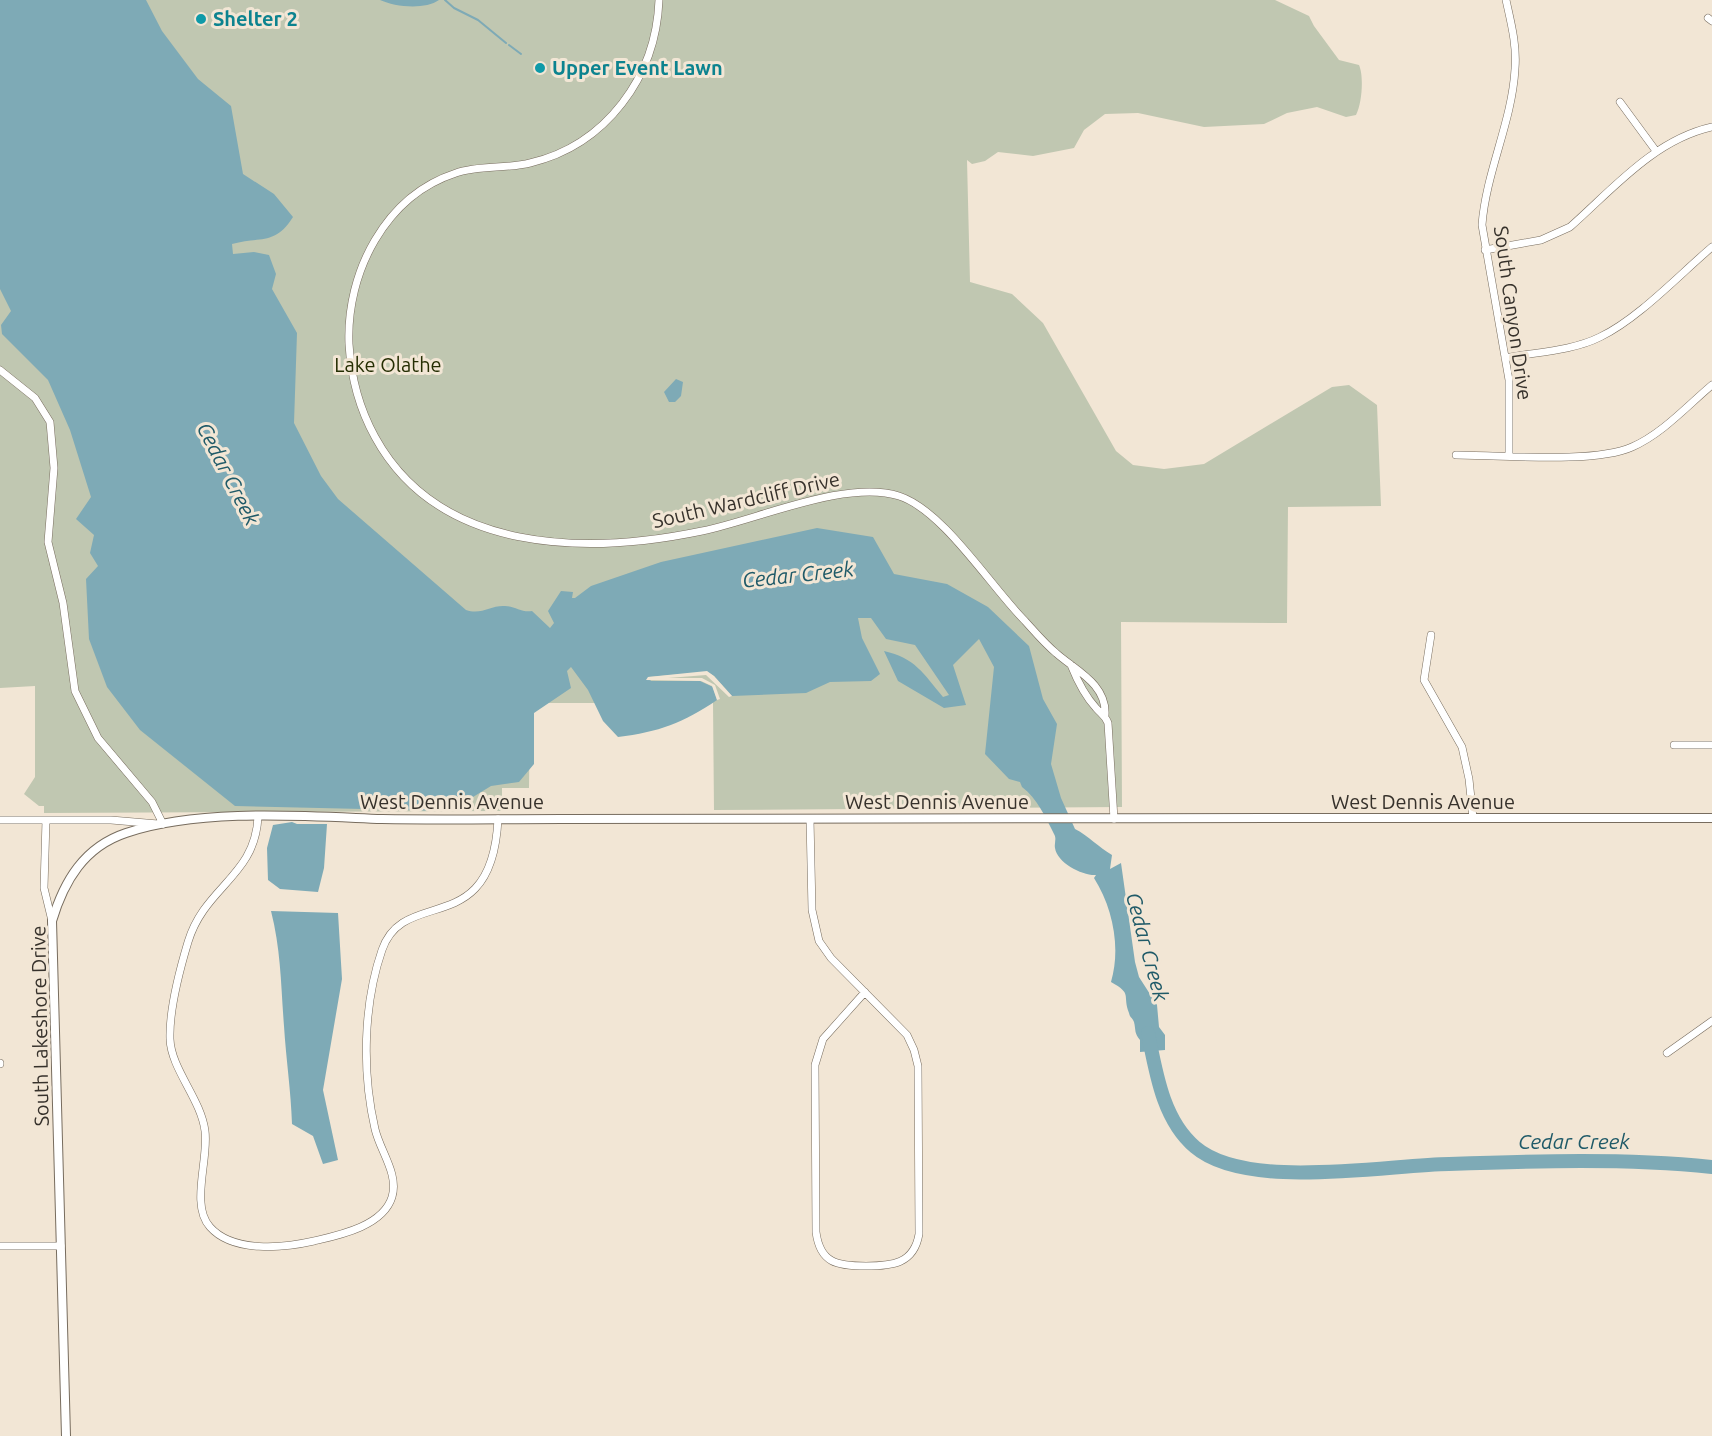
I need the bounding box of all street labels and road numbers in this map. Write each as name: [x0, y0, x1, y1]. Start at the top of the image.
street label: South Canyon Drive: [1490, 224, 1537, 402]
street label: South Wardcliff Drive: [650, 467, 842, 532]
street label: West Dennis Avenue: [360, 790, 544, 813]
street label: West Dennis Avenue: [845, 790, 1029, 813]
street label: West Dennis Avenue: [1331, 790, 1515, 813]
street label: South Lakeshore Drive: [26, 925, 53, 1127]

